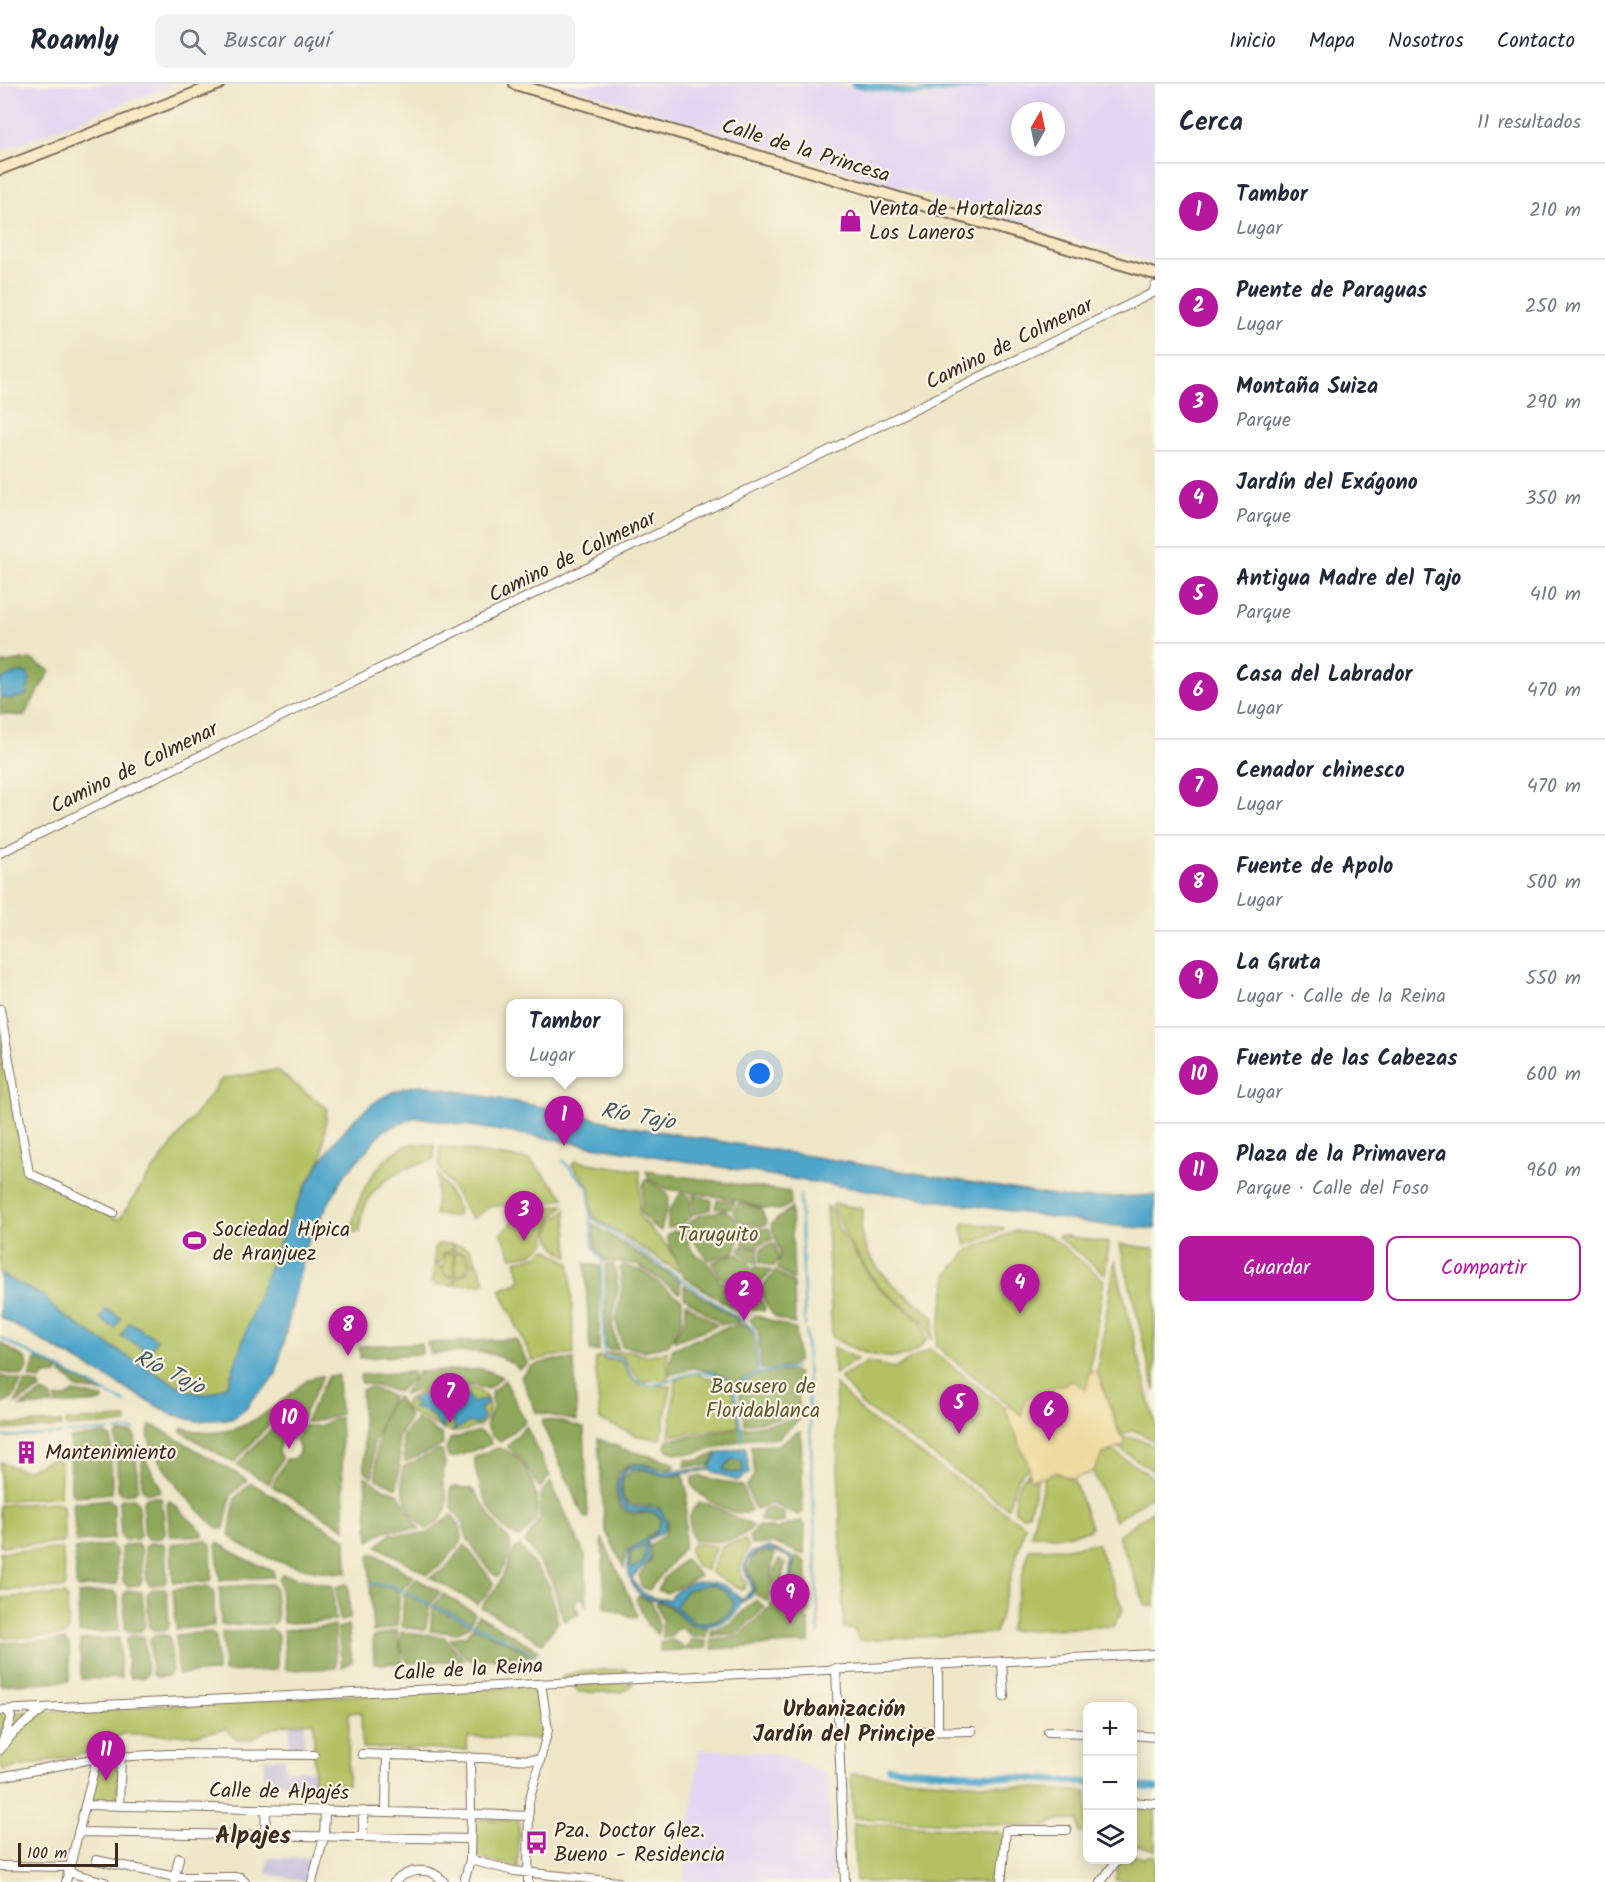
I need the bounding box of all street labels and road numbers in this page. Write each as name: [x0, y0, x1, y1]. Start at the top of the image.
street label: Calle de la Princesa: [717, 110, 894, 193]
street label: Camino de Colmenar: [920, 289, 1100, 399]
street label: Camino de Colmenar: [483, 502, 663, 612]
street label: Camino de Colmenar: [45, 713, 225, 823]
street label: Calle de la Reina: [392, 1650, 544, 1691]
street label: Calle de Alpajés: [209, 1775, 349, 1810]

